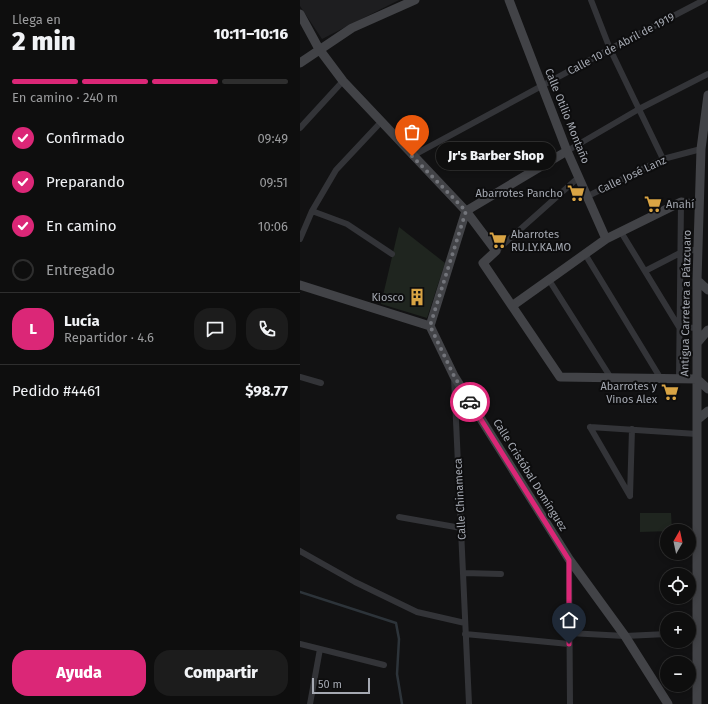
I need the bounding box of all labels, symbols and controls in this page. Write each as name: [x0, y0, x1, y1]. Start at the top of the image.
street label: Calle 10 de Abril de 1919: [565, 10, 677, 78]
text: Llega en: [12, 12, 61, 27]
text: 10:11–10:16: [213, 25, 288, 43]
text: 2 min: [12, 26, 76, 57]
street label: Calle Otilio Montaño: [542, 66, 592, 166]
text: En camino · 240 m: [12, 90, 118, 105]
pin: [395, 115, 429, 156]
icon: bag: [401, 121, 423, 143]
icon: check: [12, 127, 34, 149]
text: Confirmado: [46, 129, 125, 147]
text: 09:49: [258, 131, 288, 146]
callout: Jr's Barber Shop: [436, 142, 556, 170]
text: Jr's Barber Shop: [448, 148, 544, 163]
street label: Calle José Lanz: [596, 153, 668, 196]
icon: check: [12, 171, 34, 193]
text: Preparando: [46, 173, 125, 191]
text: 09:51: [259, 175, 288, 190]
supermarket icon: Abarrotes Pancho: [566, 183, 586, 203]
place label: Abarrotes Pancho: [476, 187, 563, 200]
supermarket icon: Anahí: [643, 194, 663, 214]
place label: Anahí: [666, 198, 694, 211]
icon: check: [12, 215, 34, 237]
text: En camino: [46, 217, 116, 235]
text: 10:06: [258, 219, 288, 234]
place label: Abarrotes RU.LY.KA.MO: [511, 228, 571, 254]
supermarket icon: Abarrotes RU.LY.KA.MO: [488, 230, 508, 250]
street label: Antigua Carretera a Pátzcuaro: [678, 230, 694, 376]
text: Entregado: [46, 261, 115, 279]
building icon: Kiosco: [407, 287, 427, 307]
place label: Kiosco: [371, 291, 404, 304]
button: chat: [194, 308, 236, 350]
button: phone: [246, 308, 288, 350]
text: Lucía: [64, 312, 100, 330]
text: L: [29, 320, 37, 338]
text: Repartidor · 4.6: [64, 330, 154, 345]
place label: Abarrotes y Vinos Alex: [600, 380, 658, 406]
text: Pedido #4461: [12, 382, 101, 400]
text: $98.77: [245, 382, 288, 400]
courier: [450, 382, 490, 422]
supermarket icon: Abarrotes y Vinos Alex: [660, 382, 680, 402]
icon: car: [459, 391, 481, 413]
street label: Calle Cristóbal Domínguez: [490, 417, 570, 534]
street label: Calle Chinameca: [451, 458, 469, 540]
north arrow: [660, 524, 696, 560]
map controls: [660, 524, 696, 692]
button: locate: [660, 568, 696, 604]
pin: [552, 603, 586, 644]
icon: home: [558, 609, 580, 631]
button: +: [660, 612, 696, 648]
button: Ayuda: [12, 650, 146, 696]
button: Compartir: [154, 650, 288, 696]
button: −: [660, 656, 696, 692]
scale bar: [312, 676, 370, 695]
text: 50 m: [318, 678, 342, 691]

